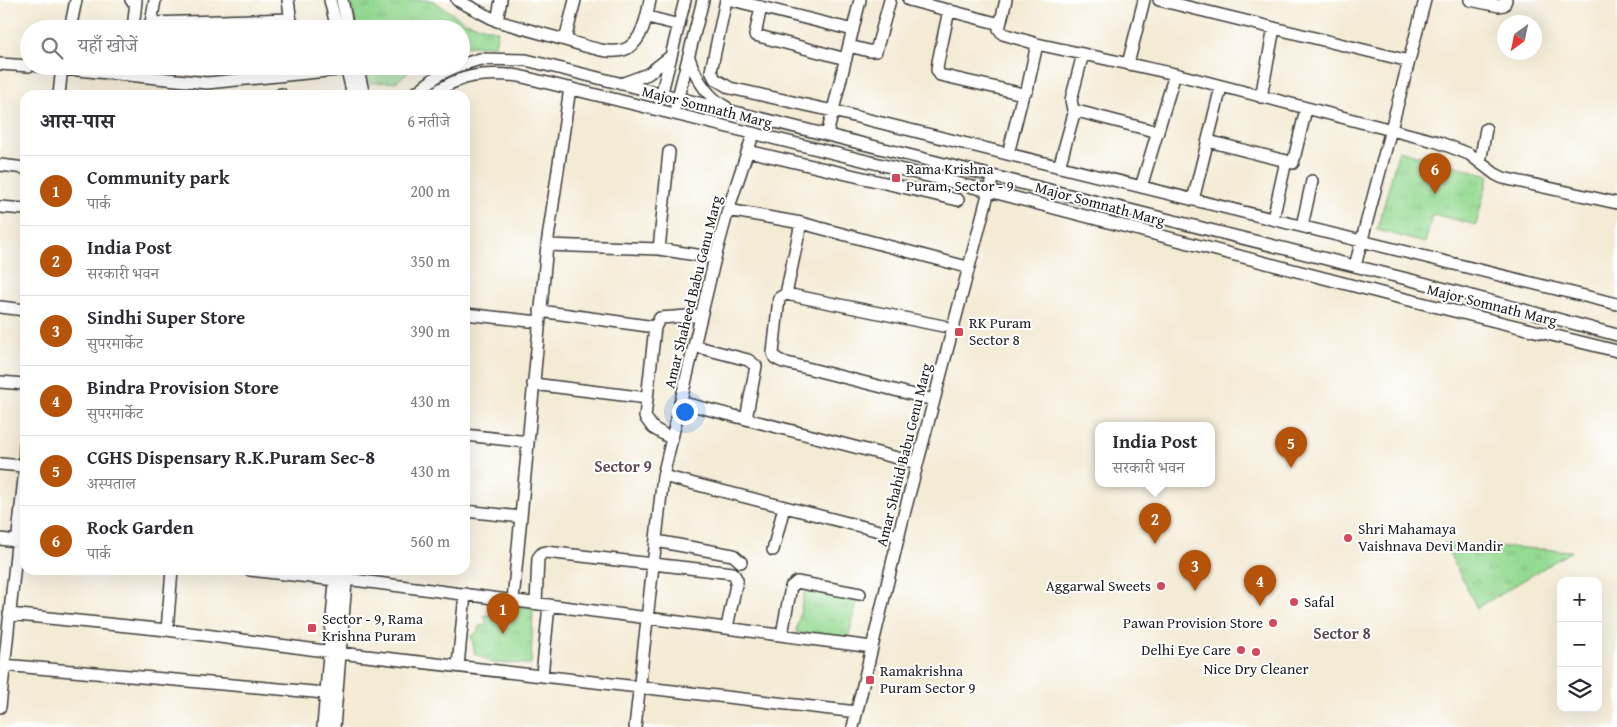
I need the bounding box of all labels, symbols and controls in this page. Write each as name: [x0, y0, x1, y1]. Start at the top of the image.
north arrow: [1497, 15, 1542, 60]
search box: [20, 20, 470, 75]
text: यहाँ खोजें: [78, 31, 138, 59]
icon: search: [38, 34, 66, 62]
street label: Major Somnath Marg: [640, 80, 775, 133]
text: आस-पास: [40, 105, 114, 136]
text: 6 नतीजे: [407, 109, 450, 133]
pin: 6: [1419, 153, 1451, 194]
place label: Rama Krishna Puram, Sector - 9: [906, 158, 1014, 196]
text: Community park: [87, 163, 230, 191]
marker: Rama Krishna Puram, Sector - 9: [890, 172, 902, 184]
street label: Major Somnath Marg: [1033, 176, 1168, 231]
text: 1: [52, 179, 60, 203]
text: 200 m: [410, 179, 450, 203]
text: पार्क: [87, 191, 111, 215]
street label: Amar Shaheed Babu Ganu Marg: [658, 193, 727, 391]
text: India Post: [87, 233, 172, 261]
text: 2: [52, 249, 60, 273]
text: 350 m: [410, 249, 450, 273]
text: सरकारी भवन: [87, 261, 159, 285]
street label: Major Somnath Marg: [1425, 278, 1560, 331]
text: Sindhi Super Store: [87, 303, 245, 331]
place label: RK Puram Sector 8: [969, 312, 1032, 350]
text: 3: [52, 319, 60, 343]
text: 390 m: [410, 319, 450, 343]
marker: RK Puram Sector 8: [953, 326, 965, 338]
text: सुपरमार्केट: [87, 331, 143, 355]
street label: Amar Shahid Babu Genu Marg: [871, 360, 937, 549]
text: Bindra Provision Store: [87, 373, 279, 401]
text: 4: [52, 389, 60, 413]
text: 430 m: [410, 389, 450, 413]
your location: [672, 399, 698, 425]
text: सुपरमार्केट: [87, 401, 143, 425]
popup: [1095, 422, 1215, 487]
text: India Post: [1113, 427, 1197, 455]
pin: 5: [1275, 427, 1307, 468]
text: CGHS Dispensary R.K.Puram Sec-8: [87, 443, 375, 471]
district label: Sector 9: [594, 454, 652, 478]
text: सरकारी भवन: [1113, 455, 1184, 479]
text: 5: [52, 459, 60, 483]
text: 430 m: [410, 459, 450, 483]
text: अस्पताल: [87, 471, 136, 495]
pin: 2: [1139, 503, 1171, 544]
text: Rock Garden: [87, 513, 194, 541]
place label: Shri Mahamaya Vaishnava Devi Mandir: [1358, 518, 1503, 556]
text: 6: [52, 529, 60, 553]
text: 560 m: [410, 529, 450, 553]
marker: Shri Mahamaya Vaishnava Devi Mandir: [1342, 532, 1354, 544]
text: पार्क: [87, 541, 111, 565]
pin: 3: [1179, 550, 1211, 591]
pin: 4: [1244, 565, 1276, 606]
place label: Aggarwal Sweets: [1046, 575, 1151, 596]
map controls: [1557, 577, 1602, 712]
button: +: [1557, 577, 1602, 622]
marker: Aggarwal Sweets: [1155, 580, 1167, 592]
place label: Safal: [1304, 591, 1335, 612]
pin: 1: [487, 593, 519, 634]
marker: Safal: [1288, 596, 1300, 608]
place label: Sector - 9, Rama Krishna Puram: [322, 608, 423, 646]
place label: Pawan Provision Store: [1123, 612, 1263, 633]
marker: Pawan Provision Store: [1267, 617, 1279, 629]
district label: Sector 8: [1313, 621, 1371, 645]
marker: Sector - 9, Rama Krishna Puram: [306, 622, 318, 634]
button: −: [1557, 622, 1602, 667]
place label: Delhi Eye Care: [1141, 639, 1231, 660]
marker: Delhi Eye Care: [1235, 644, 1247, 656]
marker: Nice Dry Cleaner: [1250, 646, 1262, 658]
place label: Nice Dry Cleaner: [1203, 658, 1309, 679]
place label: Ramakrishna Puram Sector 9: [880, 660, 976, 698]
button: layers: [1557, 667, 1602, 712]
marker: Ramakrishna Puram Sector 9: [864, 674, 876, 686]

